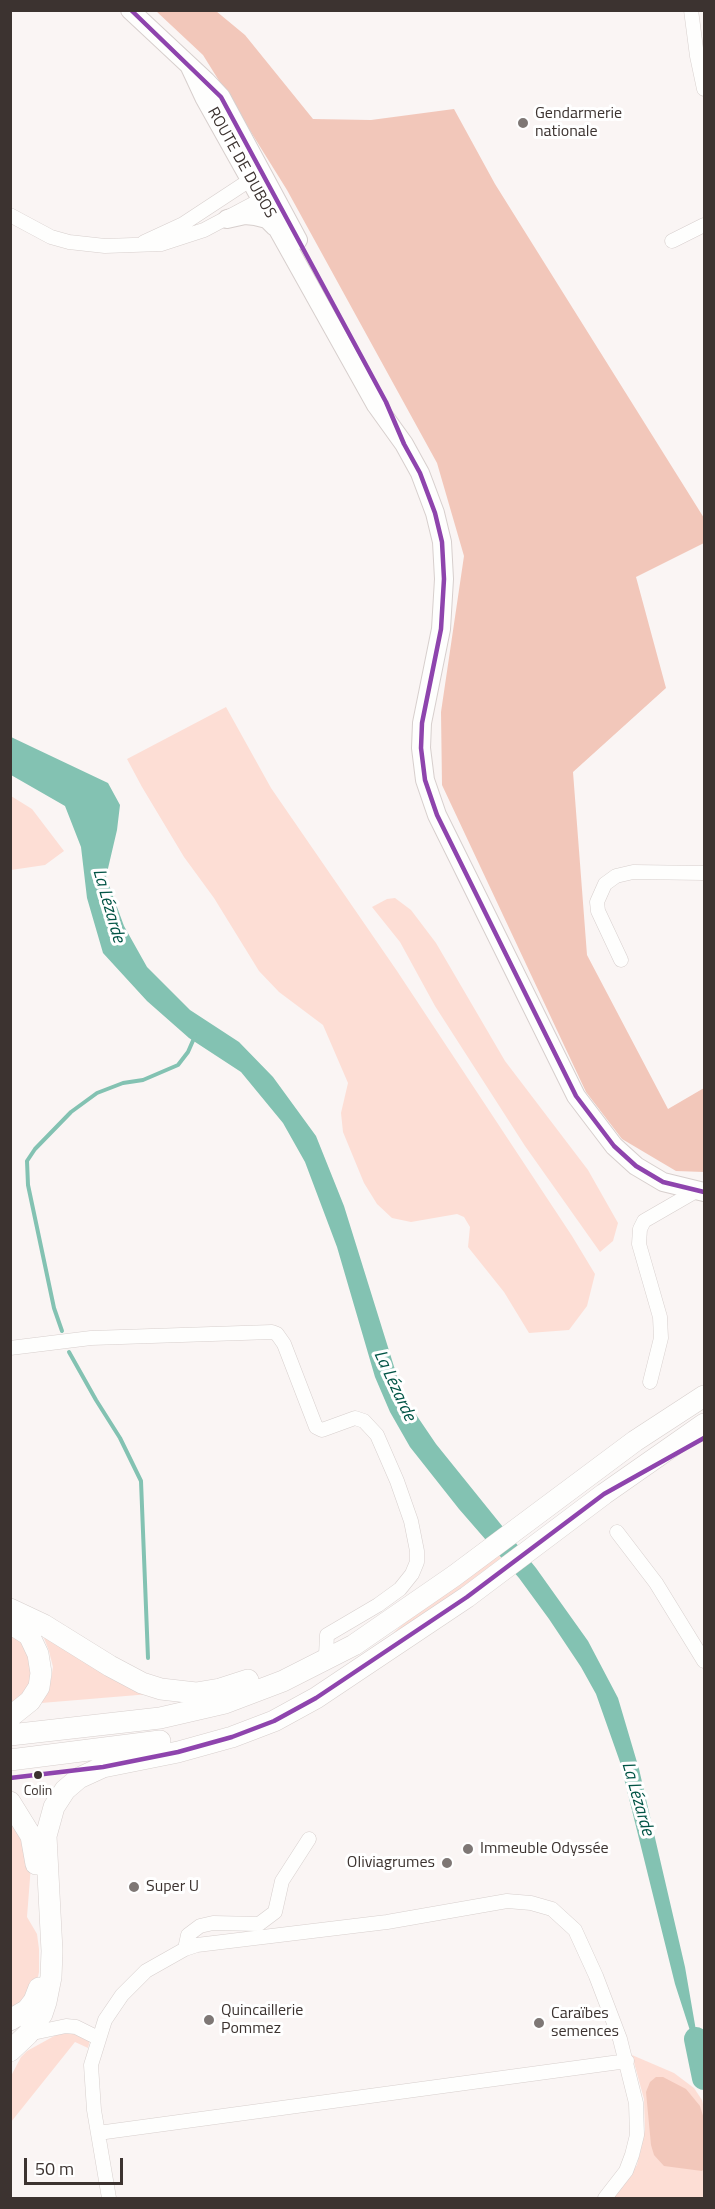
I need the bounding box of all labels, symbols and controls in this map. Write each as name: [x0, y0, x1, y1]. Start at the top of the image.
street label: ROUTE DE DUBOS: [203, 104, 279, 222]
place label: Gendarmerie nationale: [535, 104, 622, 142]
marker: Gendarmerie nationale: [516, 116, 530, 130]
water label: La Lézarde: [87, 867, 129, 945]
water label: La Lézarde: [368, 1347, 420, 1425]
water label: La Lézarde: [616, 1760, 658, 1838]
marker: Colin: [32, 1769, 44, 1781]
place label: Colin: [24, 1784, 52, 1800]
place label: Immeuble Odyssée: [480, 1839, 609, 1859]
marker: Immeuble Odyssée: [461, 1842, 475, 1856]
place label: Oliviagrumes: [347, 1853, 435, 1873]
marker: Oliviagrumes: [440, 1856, 454, 1870]
place label: Super U: [146, 1877, 199, 1897]
marker: Super U: [127, 1880, 141, 1894]
place label: Quincaillerie Pommez: [221, 2001, 303, 2039]
place label: Caraïbes semences: [551, 2004, 619, 2042]
marker: Quincaillerie Pommez: [202, 2013, 216, 2027]
marker: Caraïbes semences: [532, 2016, 546, 2030]
scale bar: [27, 2146, 126, 2184]
text: 50 m: [35, 2155, 74, 2182]

